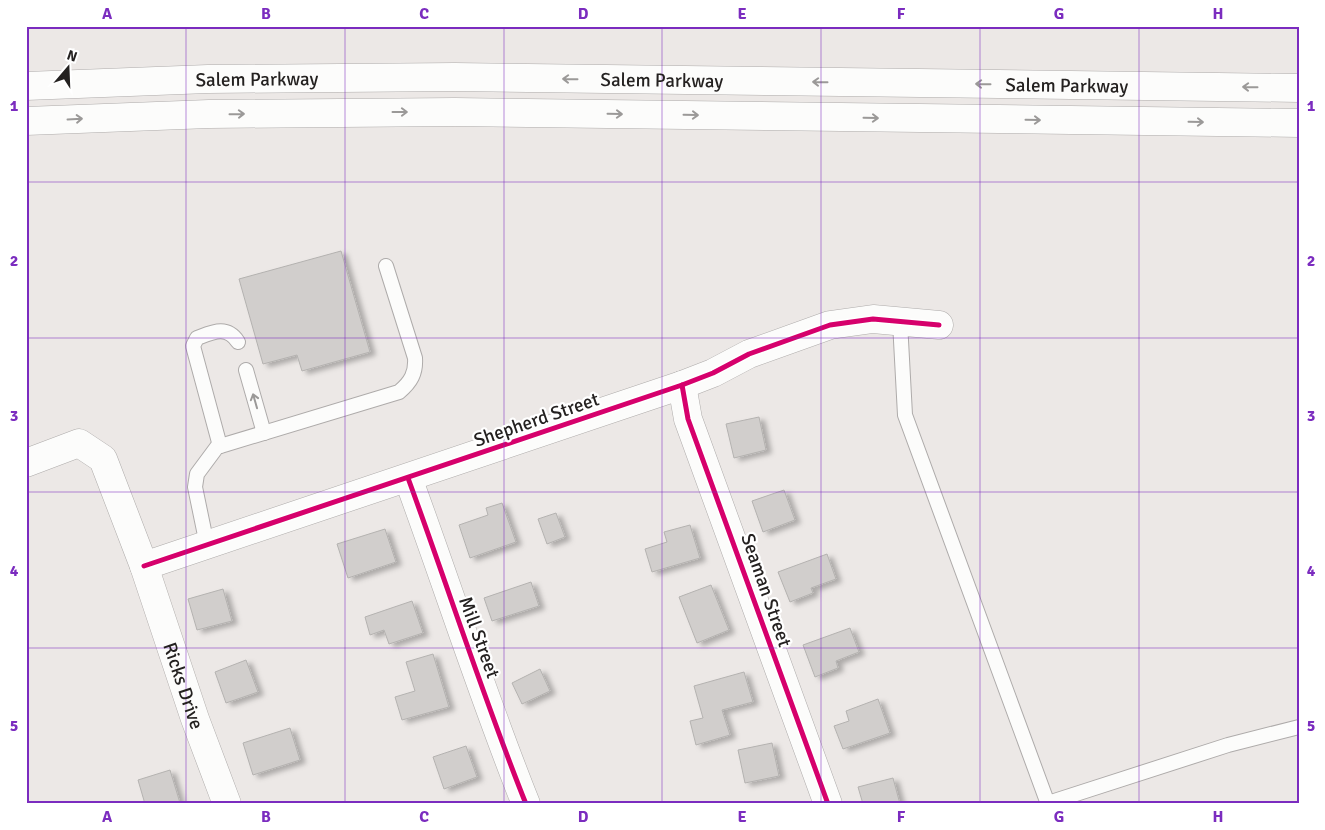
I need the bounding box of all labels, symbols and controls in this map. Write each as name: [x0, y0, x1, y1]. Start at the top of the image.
text: A: [102, 4, 113, 24]
text: B: [261, 4, 271, 24]
text: C: [419, 4, 429, 24]
text: D: [578, 4, 589, 24]
text: E: [737, 4, 747, 24]
text: F: [897, 4, 906, 24]
text: G: [1054, 4, 1064, 24]
text: H: [1213, 4, 1223, 24]
north arrow: [42, 42, 92, 92]
text: N: [65, 47, 79, 66]
street label: Salem Parkway: [195, 67, 318, 92]
street label: Salem Parkway: [600, 68, 724, 93]
street label: Salem Parkway: [1005, 73, 1128, 99]
one-way arrow: [562, 74, 578, 83]
one-way arrow: [812, 77, 828, 87]
one-way arrow: [975, 79, 991, 89]
one-way arrow: [1242, 82, 1258, 92]
text: 1: [10, 96, 19, 116]
text: 1: [1307, 96, 1316, 116]
one-way arrow: [392, 107, 408, 117]
one-way arrow: [229, 109, 245, 119]
one-way arrow: [606, 109, 623, 119]
one-way arrow: [682, 110, 699, 120]
one-way arrow: [863, 113, 879, 122]
one-way arrow: [67, 114, 83, 123]
one-way arrow: [1025, 115, 1041, 124]
one-way arrow: [1188, 117, 1204, 127]
text: 2: [10, 251, 18, 271]
text: 2: [1307, 251, 1315, 271]
street label: Shepherd Street: [471, 387, 602, 453]
one-way arrow: [249, 394, 259, 410]
text: 3: [10, 406, 18, 426]
text: 3: [1307, 406, 1315, 426]
street label: Seaman Street: [735, 530, 797, 651]
text: 4: [10, 561, 19, 581]
text: 4: [1307, 561, 1316, 581]
street label: Mill Street: [453, 593, 505, 682]
street label: Ricks Drive: [157, 639, 209, 733]
text: 5: [10, 716, 18, 736]
text: 5: [1307, 716, 1315, 736]
text: A: [102, 807, 113, 827]
text: B: [261, 807, 271, 827]
text: C: [419, 807, 429, 827]
text: D: [578, 807, 589, 827]
text: E: [737, 807, 747, 827]
text: F: [897, 807, 906, 827]
text: G: [1054, 807, 1064, 827]
text: H: [1213, 807, 1223, 827]

